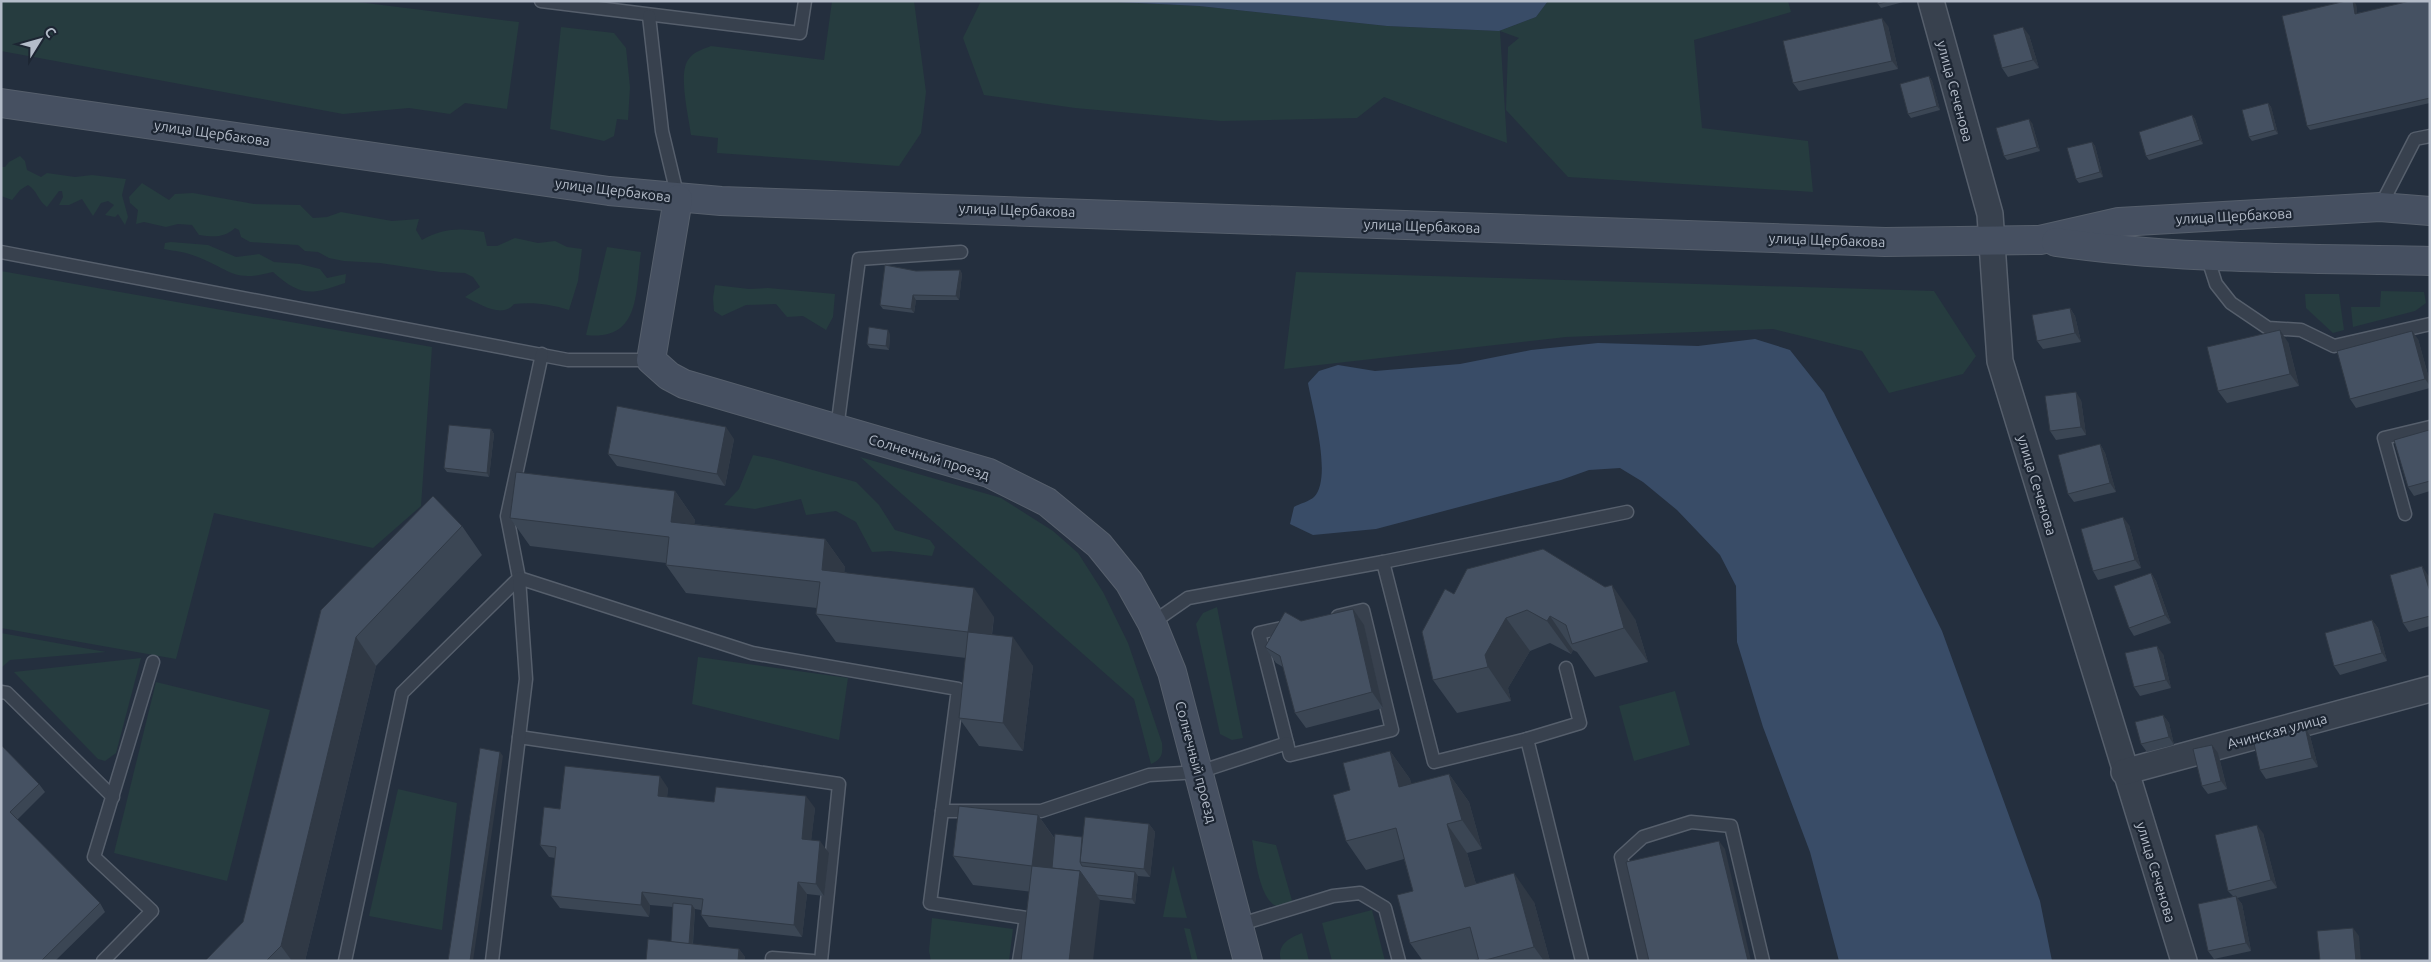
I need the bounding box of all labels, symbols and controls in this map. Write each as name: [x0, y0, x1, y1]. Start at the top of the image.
north arrow: [15, 15, 65, 65]
text: С: [41, 24, 59, 41]
street label: улица Сеченова: [1934, 39, 1976, 143]
street label: улица Щербакова: [153, 117, 271, 149]
street label: улица Щербакова: [554, 175, 672, 205]
street label: улица Щербакова: [958, 200, 1076, 220]
street label: улица Щербакова: [2175, 205, 2293, 227]
street label: улица Щербакова: [1363, 216, 1481, 236]
street label: улица Щербакова: [1768, 230, 1886, 250]
street label: Солнечный проезд: [867, 431, 991, 483]
street label: улица Сеченова: [2014, 433, 2060, 537]
street label: Солнечный проезд: [1172, 699, 1220, 825]
street label: Ачинская улица: [2225, 710, 2329, 752]
street label: улица Сеченова: [2133, 820, 2179, 924]

